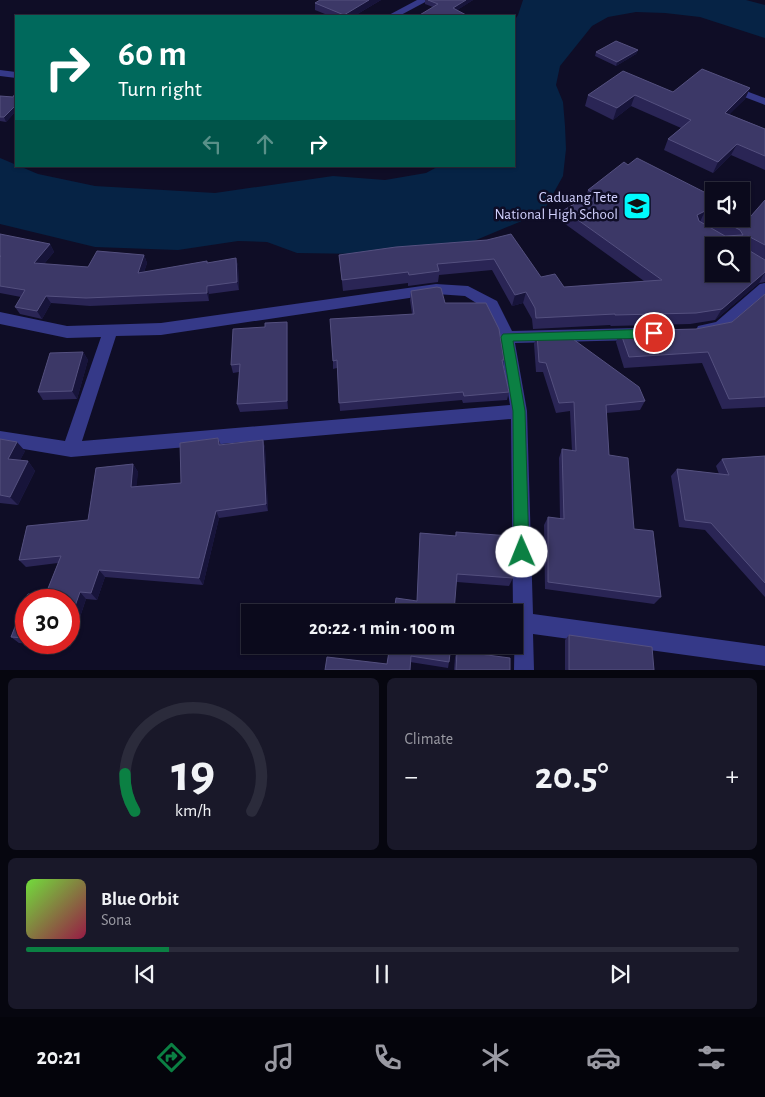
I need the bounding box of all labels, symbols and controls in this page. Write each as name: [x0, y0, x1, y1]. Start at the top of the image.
icon: right: [35, 35, 100, 100]
text: 60 m: [118, 37, 187, 72]
text: Turn right: [118, 78, 202, 100]
icon: left: [198, 130, 226, 158]
icon: ahead: [251, 130, 279, 158]
icon: right: [304, 130, 332, 158]
map controls: [705, 182, 750, 282]
button: sound: [705, 182, 750, 227]
place label: Caduang Tete National High School: [494, 190, 618, 222]
school or university icon: Caduang Tete National High School: [622, 191, 652, 221]
button: search: [705, 237, 750, 282]
pin: [633, 312, 675, 354]
icon: arrive: [640, 319, 668, 347]
position arrow: [495, 525, 547, 577]
speed limit sign: 30: [15, 589, 80, 654]
text: 20:22 · 1 min · 100 m: [309, 619, 455, 638]
text: Climate: [405, 731, 453, 747]
text: 19: [171, 748, 215, 800]
text: 20.5°: [535, 758, 609, 796]
text: −: [405, 763, 418, 791]
text: +: [726, 763, 739, 791]
text: km/h: [175, 802, 212, 820]
text: Blue Orbit: [101, 890, 179, 909]
text: Sona: [101, 912, 132, 928]
icon: previous: [131, 960, 159, 988]
icon: pause: [368, 960, 396, 988]
icon: next: [606, 960, 634, 988]
icon: directions: [154, 1040, 189, 1075]
icon: music: [262, 1040, 297, 1075]
icon: phone: [370, 1040, 405, 1075]
icon: climate: [478, 1040, 513, 1075]
icon: car: [586, 1040, 621, 1075]
icon: filters: [694, 1040, 729, 1075]
text: 20:21: [36, 1046, 82, 1068]

